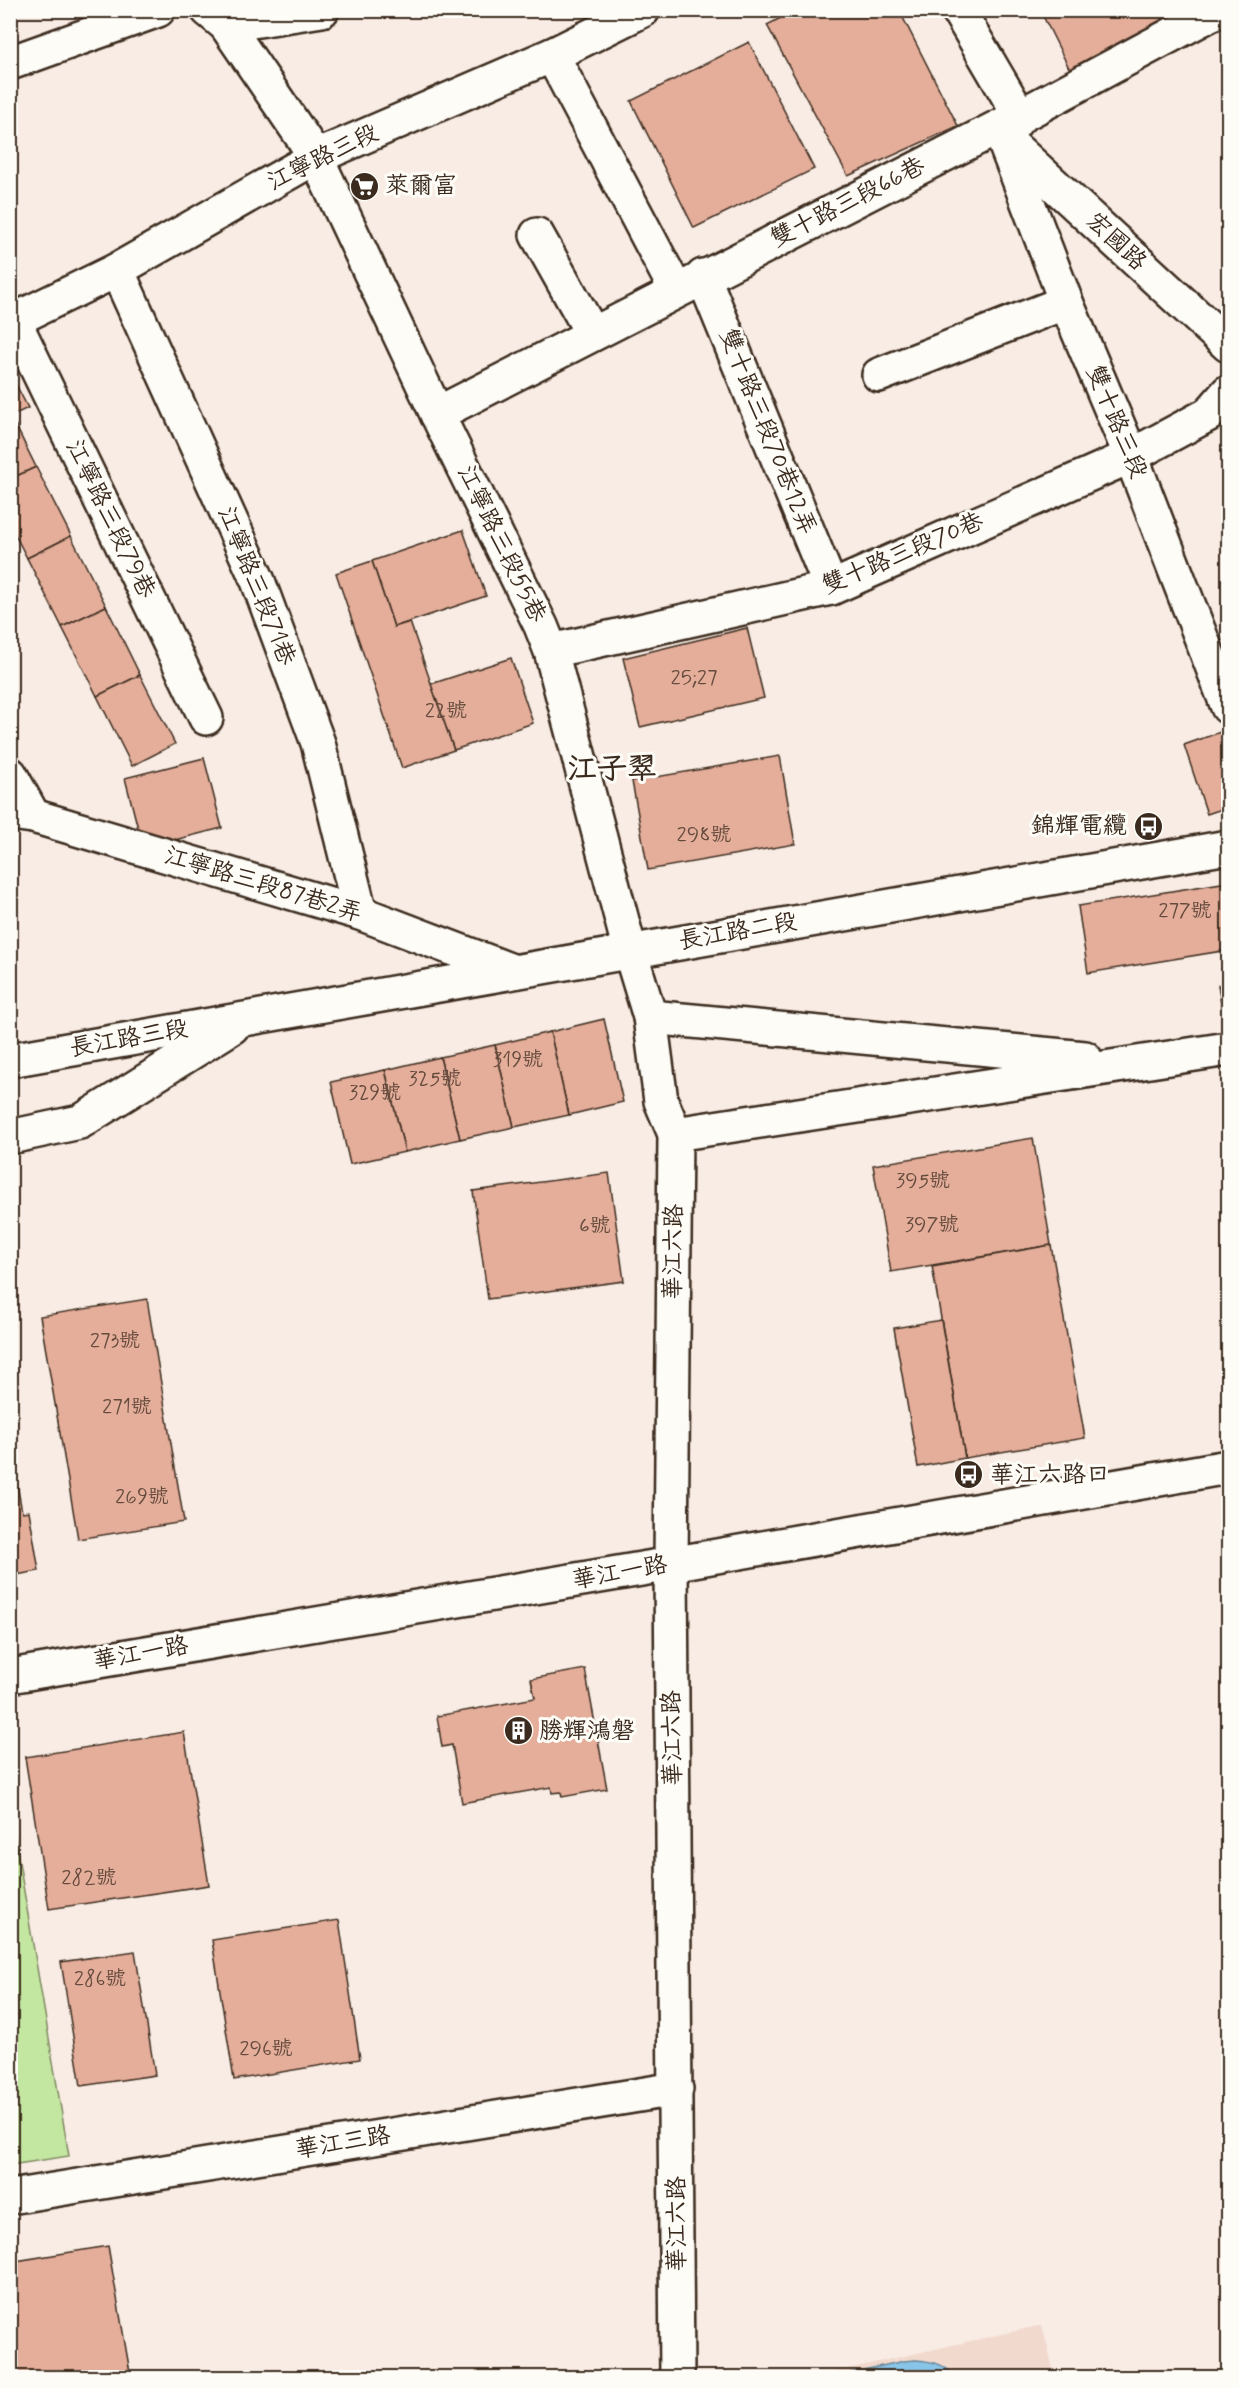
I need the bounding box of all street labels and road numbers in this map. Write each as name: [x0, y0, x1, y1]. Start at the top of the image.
street label: 江寧路三段: [262, 118, 384, 198]
street label: 雙十路三段66巷: [765, 151, 931, 255]
street label: 宏國路: [1079, 206, 1153, 278]
street label: 雙十路三段70巷12弄: [711, 324, 823, 540]
street label: 雙十路三段: [1078, 361, 1154, 483]
street label: 江寧路三段79巷: [58, 435, 162, 603]
street label: 江寧路三段55巷: [450, 460, 552, 628]
street label: 江寧路三段71巷: [210, 502, 302, 670]
street label: 雙十路三段70巷: [818, 506, 988, 602]
street label: 江寧路三段87巷2弄: [160, 840, 366, 930]
street label: 長江路二段: [676, 906, 800, 958]
street label: 長江路三段: [67, 1013, 191, 1065]
street label: 華江六路: [658, 1204, 690, 1300]
street label: 華江一路: [570, 1549, 670, 1597]
street label: 華江一路: [91, 1630, 191, 1678]
street label: 華江六路: [657, 1690, 689, 1786]
street label: 華江三路: [293, 2120, 393, 2166]
street label: 華江六路: [662, 2176, 693, 2272]

